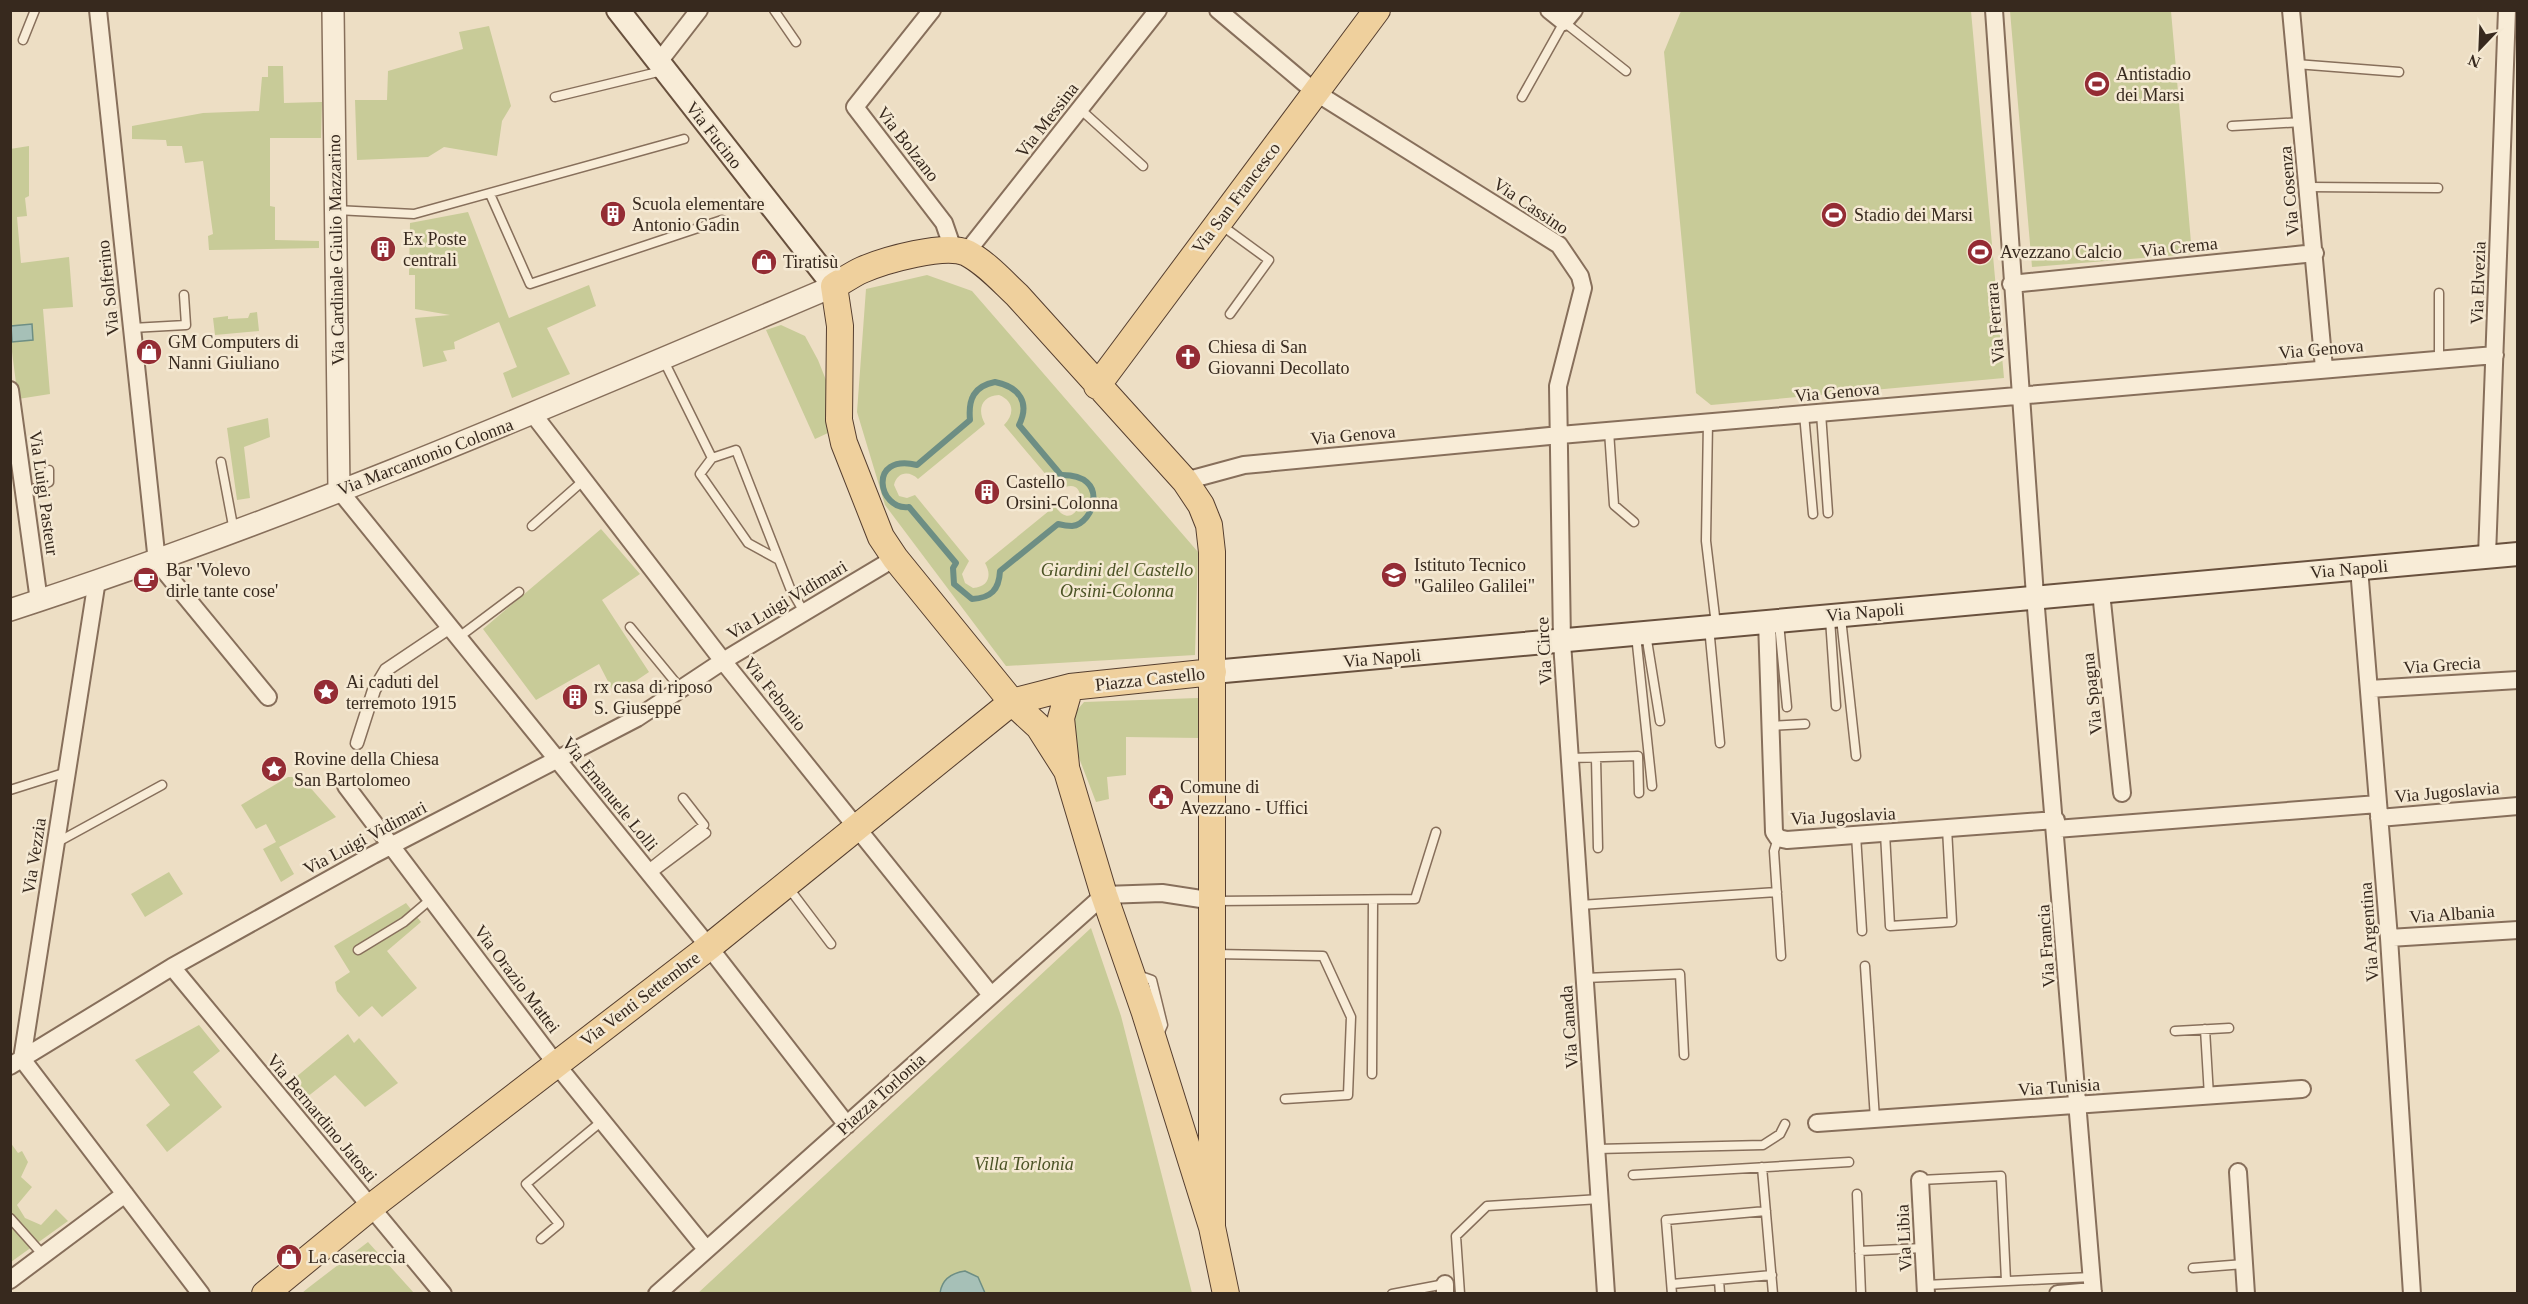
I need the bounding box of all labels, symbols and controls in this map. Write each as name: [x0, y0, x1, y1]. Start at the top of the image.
north arrow: [2450, 18, 2510, 78]
text: N: [2465, 51, 2483, 71]
place label: Antistadio dei Marsi: [2116, 64, 2191, 105]
sports icon: Antistadio dei Marsi: [2082, 69, 2112, 99]
street label: Via Messina: [1012, 79, 1082, 161]
street label: Via Fucino: [682, 98, 746, 172]
street label: Via Bolzano: [873, 103, 943, 185]
street label: Via Cardinale Giulio Mazzarino: [324, 134, 348, 366]
street label: Via San Francesco: [1188, 139, 1284, 257]
street label: Via Cosenza: [2275, 145, 2303, 237]
street label: Via Cassino: [1490, 174, 1572, 238]
place label: Scuola elementare Antonio Gadin: [632, 194, 764, 235]
building icon: Scuola elementare Antonio Gadin: [598, 199, 628, 229]
sports icon: Stadio dei Marsi: [1819, 200, 1849, 230]
place label: Stadio dei Marsi: [1854, 205, 1973, 225]
place label: Ex Poste centrali: [403, 229, 467, 270]
street label: Via Crema: [2139, 233, 2219, 261]
building icon: Ex Poste centrali: [368, 234, 398, 264]
sports icon: Avezzano Calcio: [1965, 237, 1995, 267]
street label: Via Solferino: [93, 239, 123, 337]
street label: Via Elvezia: [2467, 241, 2489, 325]
place label: Avezzano Calcio: [2000, 242, 2122, 262]
shop icon: Tiratisù: [749, 247, 779, 277]
place label: Tiratisù: [783, 252, 838, 272]
street label: Via Ferrara: [1981, 282, 2009, 364]
place label: GM Computers di Nanni Giuliano: [168, 332, 299, 373]
street label: Via Genova: [2278, 335, 2364, 363]
shop icon: GM Computers di Nanni Giuliano: [134, 337, 164, 367]
place label: Chiesa di San Giovanni Decollato: [1208, 337, 1349, 378]
church icon: Chiesa di San Giovanni Decollato: [1173, 342, 1203, 372]
street label: Via Genova: [1794, 378, 1880, 406]
street label: Via Marcantonio Colonna: [334, 414, 516, 500]
street label: Via Genova: [1310, 421, 1396, 449]
street label: Via Luigi Pasteur: [25, 429, 63, 557]
place label: Castello Orsini-Colonna: [1006, 472, 1118, 513]
building icon: Castello Orsini-Colonna: [972, 477, 1002, 507]
place label: Istituto Tecnico "Galileo Galilei": [1414, 555, 1535, 596]
street label: Via Luigi Vidimari: [723, 556, 851, 644]
street label: Via Napoli: [2309, 556, 2389, 582]
place label: Bar 'Volevo dirle tante cose': [166, 560, 278, 601]
park label: Giardini del Castello Orsini-Colonna: [1041, 560, 1193, 601]
school or university icon: Istituto Tecnico "Galileo Galilei": [1379, 560, 1409, 590]
cafe icon: Bar 'Volevo dirle tante cose': [131, 565, 161, 595]
street label: Via Napoli: [1825, 599, 1905, 625]
street label: Via Circe: [1532, 616, 1556, 686]
street label: Via Napoli: [1342, 645, 1422, 671]
street label: Via Spagna: [2078, 652, 2106, 736]
street label: Via Grecia: [2403, 652, 2481, 678]
street label: Via Febonio: [739, 653, 811, 735]
street label: Piazza Castello: [1094, 663, 1206, 695]
place label: Ai caduti del terremoto 1915: [346, 672, 456, 713]
place icon: Ai caduti del terremoto 1915: [311, 677, 341, 707]
place label: rx casa di riposo S. Giuseppe: [594, 677, 712, 718]
building icon: rx casa di riposo S. Giuseppe: [560, 682, 590, 712]
street label: Via Emanuele Lolli: [558, 733, 662, 855]
place label: Rovine della Chiesa San Bartolomeo: [294, 749, 439, 790]
place icon: Rovine della Chiesa San Bartolomeo: [259, 754, 289, 784]
place label: Comune di Avezzano - Uffici: [1180, 777, 1308, 818]
street label: Via Jugoslavia: [2394, 777, 2500, 807]
public building icon: Comune di Avezzano - Uffici: [1146, 782, 1176, 812]
street label: Via Luigi Vidimari: [300, 797, 430, 879]
street label: Via Jugoslavia: [1790, 803, 1896, 829]
street label: Via Vezzia: [18, 816, 50, 896]
street label: Via Argentina: [2356, 881, 2382, 983]
street label: Via Albania: [2409, 901, 2495, 927]
street label: Via Francia: [2033, 904, 2059, 988]
street label: Via Orazio Mattei: [470, 921, 564, 1037]
street label: Via Venti Settembre: [576, 948, 704, 1050]
street label: Via Canada: [1556, 985, 1582, 1069]
street label: Piazza Torlonia: [833, 1049, 929, 1139]
street label: Via Bernardino Jatosti: [263, 1050, 381, 1186]
street label: Via Tunisia: [2017, 1074, 2101, 1100]
park label: Villa Torlonia: [974, 1154, 1074, 1174]
street label: Via Libia: [1892, 1204, 1916, 1272]
shop icon: La casereccia: [274, 1242, 304, 1272]
place label: La casereccia: [308, 1247, 405, 1267]

